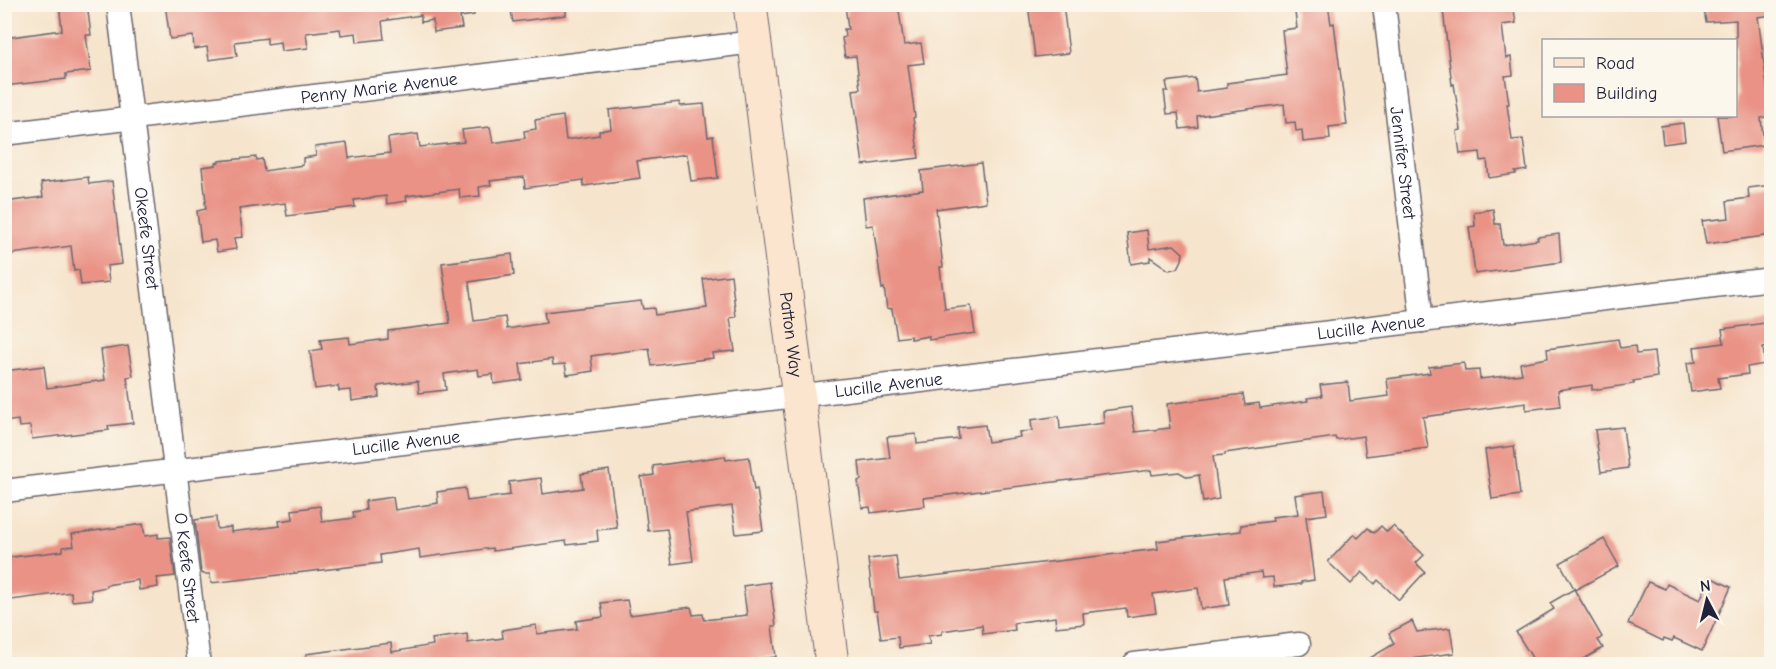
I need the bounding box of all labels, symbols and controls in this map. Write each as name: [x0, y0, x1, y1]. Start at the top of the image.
legend: [1542, 39, 1737, 117]
text: Road: [1596, 53, 1635, 74]
street label: Penny Marie Avenue: [300, 68, 459, 109]
text: Building: [1596, 83, 1658, 104]
street label: Jennifer Street: [1385, 105, 1420, 221]
street label: Okeefe Street: [130, 186, 163, 291]
street label: Patton Way: [775, 291, 806, 379]
street label: Lucille Avenue: [1316, 311, 1426, 344]
street label: Lucille Avenue: [834, 369, 944, 402]
street label: Lucille Avenue: [351, 426, 461, 460]
street label: O Keefe Street: [170, 512, 204, 625]
north arrow: [1677, 570, 1737, 630]
text: N: [1699, 577, 1712, 596]

